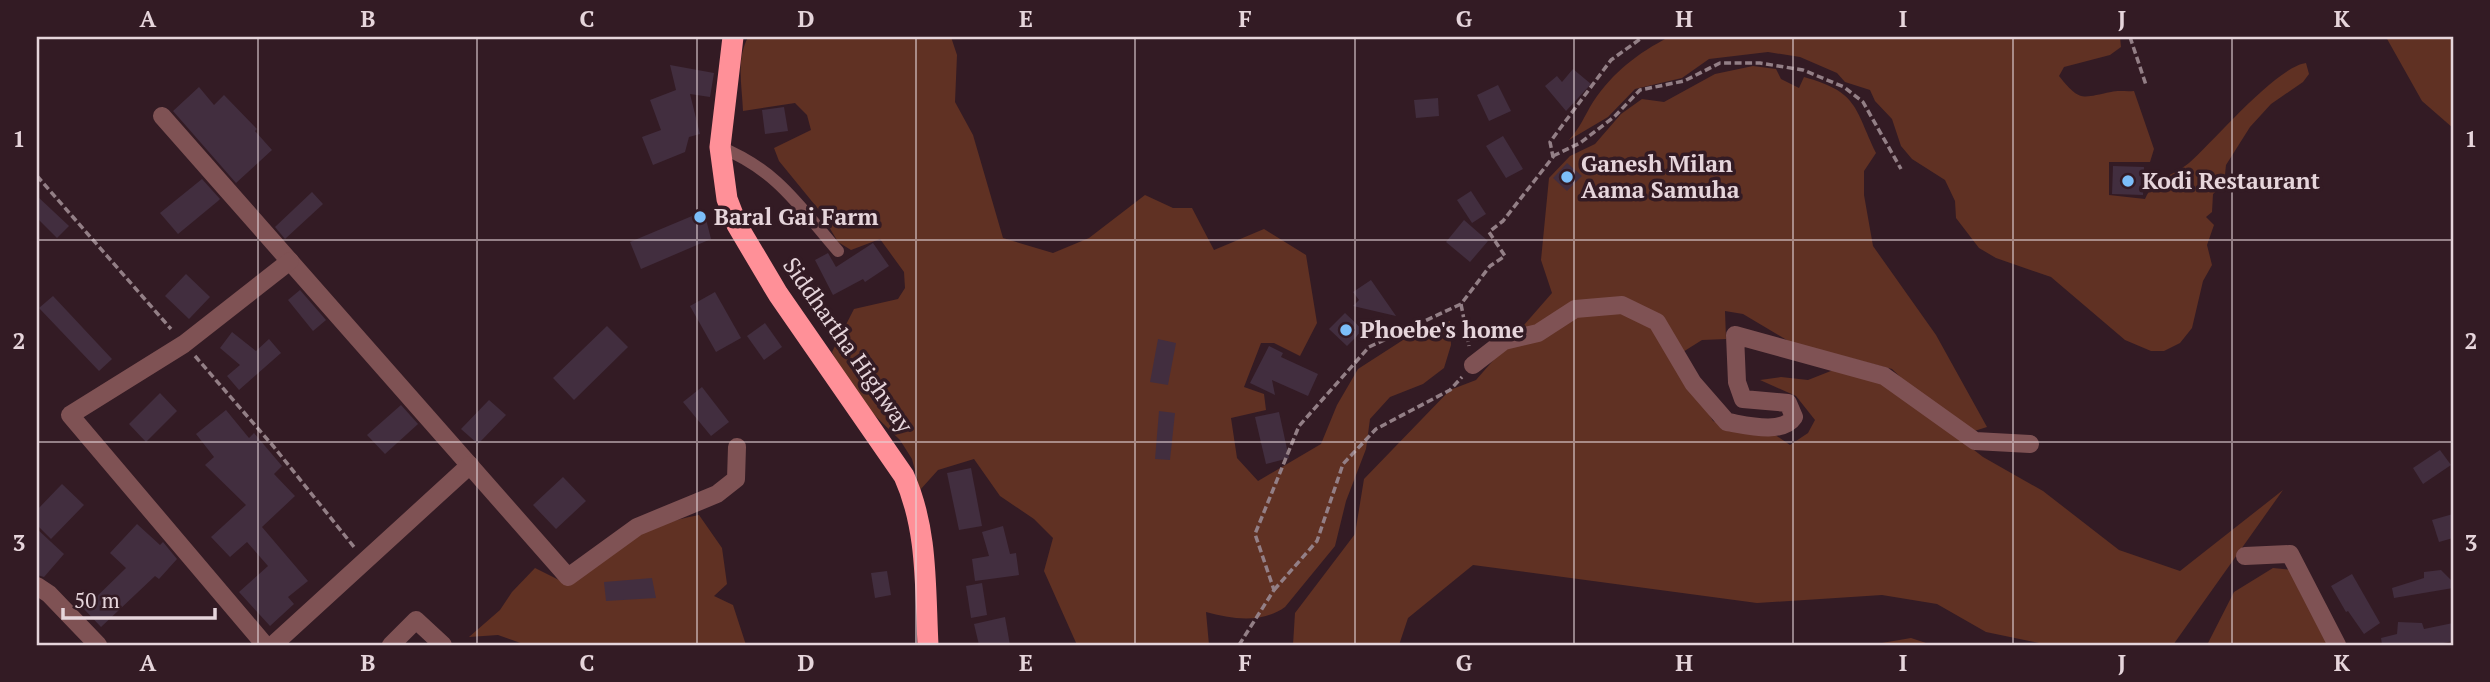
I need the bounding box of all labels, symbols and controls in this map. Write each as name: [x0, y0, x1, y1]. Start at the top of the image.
text: A: [140, 3, 157, 34]
text: B: [361, 3, 376, 34]
text: C: [580, 3, 595, 34]
text: D: [798, 3, 815, 34]
text: E: [1019, 3, 1033, 34]
text: F: [1238, 3, 1252, 34]
text: G: [1456, 3, 1473, 34]
text: H: [1675, 3, 1693, 34]
text: I: [1899, 3, 1907, 34]
text: J: [2118, 3, 2126, 34]
text: K: [2334, 3, 2351, 34]
text: 1: [13, 123, 26, 154]
text: 1: [2465, 123, 2478, 154]
place label: Ganesh Milan Aama Samuha: [1581, 148, 1740, 205]
place label: Kodi Restaurant: [2142, 165, 2320, 196]
marker: Ganesh Milan Aama Samuha: [1559, 169, 1575, 185]
marker: Kodi Restaurant: [2120, 173, 2136, 189]
place label: Baral Gai Farm: [714, 201, 878, 232]
marker: Baral Gai Farm: [692, 209, 708, 225]
street label: Siddhartha Highway: [776, 251, 921, 439]
place label: Phoebe's home: [1360, 314, 1524, 345]
marker: Phoebe's home: [1338, 322, 1354, 338]
text: 2: [13, 325, 26, 356]
text: 2: [2465, 325, 2478, 356]
text: 3: [13, 527, 26, 558]
text: 3: [2465, 527, 2478, 558]
scale bar: [63, 577, 215, 621]
text: 50 m: [74, 586, 120, 614]
text: A: [140, 647, 157, 678]
text: B: [361, 647, 376, 678]
text: C: [580, 647, 595, 678]
text: D: [798, 647, 815, 678]
text: E: [1019, 647, 1033, 678]
text: F: [1238, 647, 1252, 678]
text: G: [1456, 647, 1473, 678]
text: H: [1675, 647, 1693, 678]
text: I: [1899, 647, 1907, 678]
text: J: [2118, 647, 2126, 678]
text: K: [2334, 647, 2351, 678]

